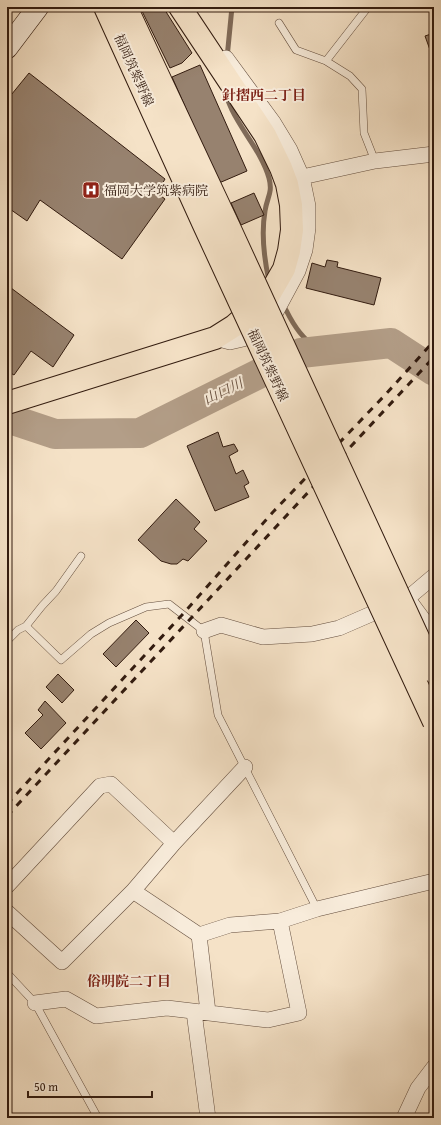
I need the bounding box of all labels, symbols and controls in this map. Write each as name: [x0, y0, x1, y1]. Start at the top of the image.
street label: 福岡筑紫野線: [109, 31, 159, 109]
district label: 針摺西二丁目: [222, 85, 306, 105]
hospital icon: 福岡大学筑紫病院: [81, 180, 101, 200]
place label: 福岡大学筑紫病院: [104, 181, 208, 200]
street label: 福岡筑紫野線: [243, 326, 293, 404]
water label: 山口川: [200, 372, 248, 409]
district label: 俗明院二丁目: [87, 971, 171, 991]
scale bar: [28, 1073, 152, 1099]
text: 50 m: [34, 1078, 58, 1095]

